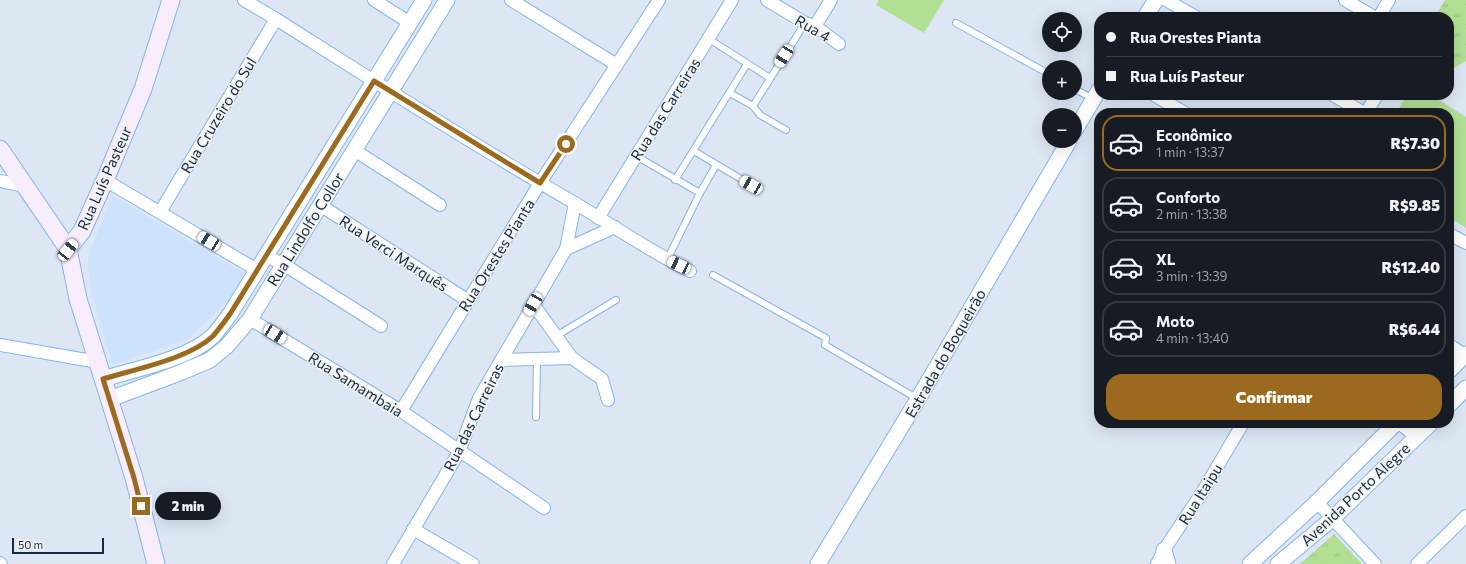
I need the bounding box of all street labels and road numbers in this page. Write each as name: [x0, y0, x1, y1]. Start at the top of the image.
street label: Rua 4: [792, 11, 834, 45]
street label: Rua Cruzeiro do Sul: [176, 54, 260, 176]
street label: Rua das Carreiras: [626, 54, 704, 164]
street label: Rua Luís Pasteur: [73, 123, 135, 233]
street label: Rua Lindolfo Collor: [263, 169, 347, 289]
street label: Rua Orestes Pianta: [454, 195, 538, 315]
street label: Rua Verci Marquês: [336, 211, 452, 295]
street label: Estrada do Boqueirão: [901, 285, 989, 421]
street label: Rua Samambaia: [305, 348, 407, 420]
street label: Rua das Carreiras: [439, 360, 507, 474]
street label: Avenida Porto Alegre: [1297, 439, 1413, 549]
street label: Rua Itaipu: [1174, 460, 1226, 528]

